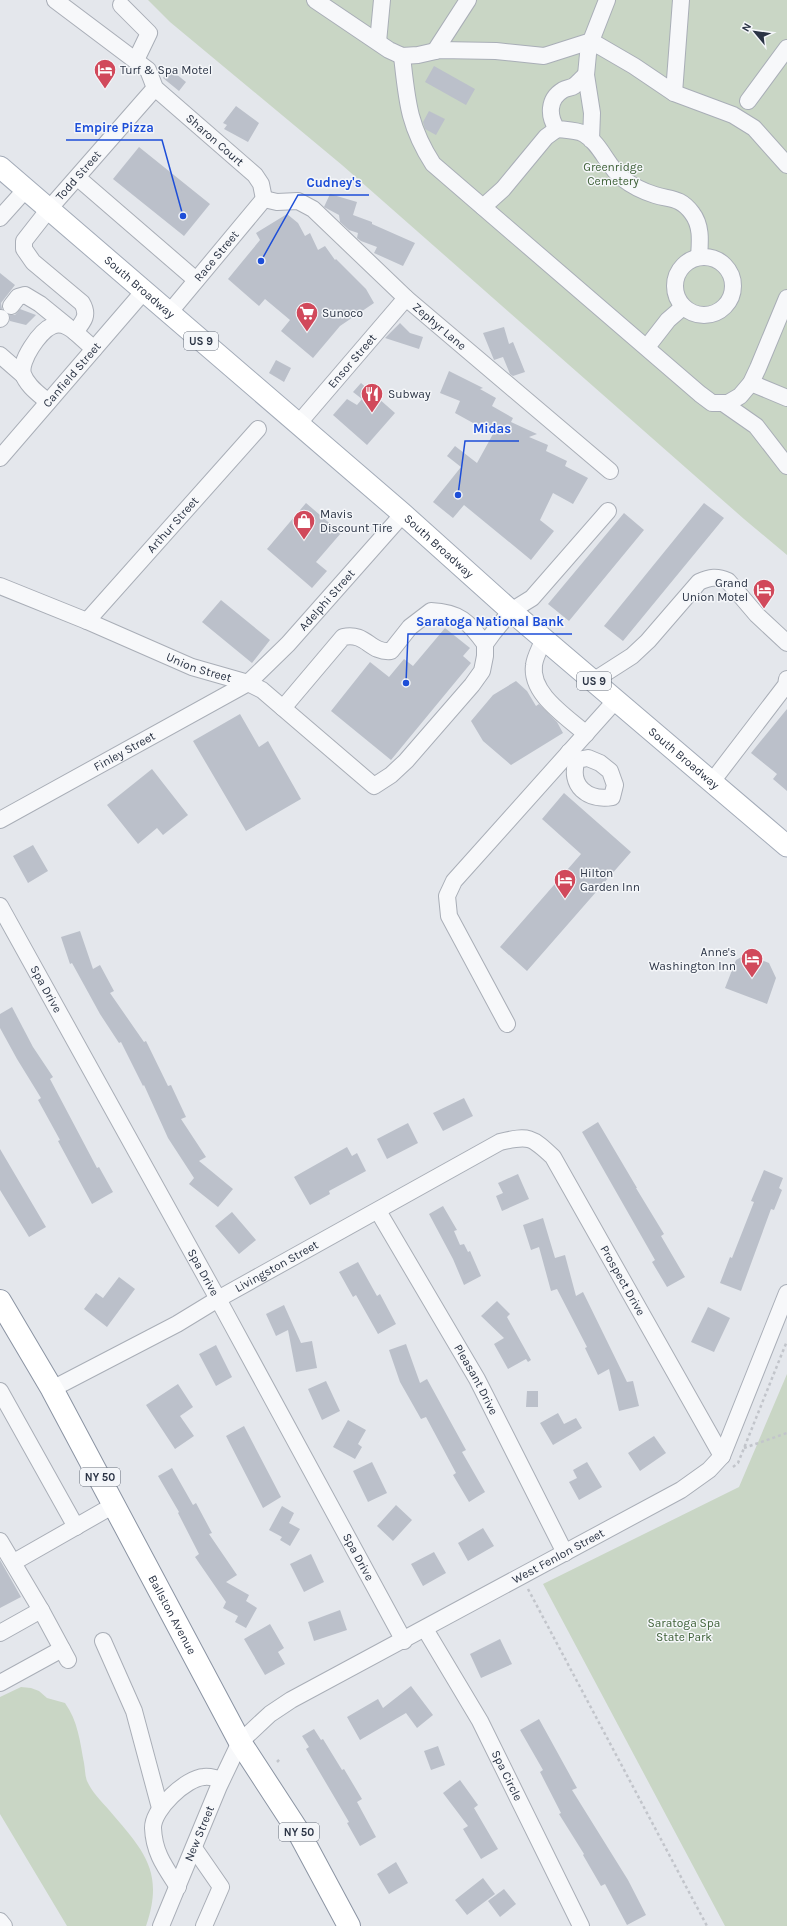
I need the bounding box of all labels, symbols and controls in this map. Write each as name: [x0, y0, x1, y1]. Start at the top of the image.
north arrow: [735, 12, 775, 52]
text: N: [739, 21, 754, 34]
hotel icon: Turf & Spa Motel: [92, 57, 118, 90]
place label: Turf & Spa Motel: [120, 63, 212, 77]
street label: Sharon Court: [183, 111, 247, 169]
callout: Empire Pizza: [66, 115, 162, 140]
text: Empire Pizza: [74, 120, 154, 135]
street label: Todd Street: [53, 147, 104, 203]
park label: Greenridge Cemetery: [583, 160, 643, 188]
callout: Cudney's: [298, 170, 369, 195]
text: Cudney's: [306, 175, 362, 190]
street label: Race Street: [191, 227, 242, 285]
street label: South Broadway: [101, 253, 178, 322]
supermarket icon: Sunoco: [294, 300, 320, 333]
street label: Zephyr Lane: [410, 300, 469, 353]
place label: Sunoco: [322, 306, 363, 320]
street label: Ensor Street: [325, 331, 379, 391]
road number: US 9: [184, 332, 218, 350]
street label: Canfield Street: [40, 339, 104, 410]
restaurant icon: Subway: [359, 381, 385, 414]
place label: Subway: [388, 387, 431, 401]
callout: Midas: [465, 416, 519, 441]
text: Midas: [473, 421, 511, 436]
street label: Arthur Street: [144, 493, 202, 556]
place label: Mavis Discount Tire: [320, 507, 393, 535]
shop icon: Mavis Discount Tire: [291, 508, 317, 541]
street label: South Broadway: [401, 511, 477, 581]
street label: Adelphi Street: [296, 566, 358, 634]
place label: Grand Union Motel: [682, 576, 748, 604]
hotel icon: Grand Union Motel: [751, 577, 777, 610]
callout: Saratoga National Bank: [408, 609, 572, 634]
text: Saratoga National Bank: [416, 614, 564, 629]
street label: Union Street: [164, 650, 234, 685]
road number: US 9: [577, 672, 611, 690]
street label: South Broadway: [646, 724, 722, 793]
street label: Finley Street: [91, 729, 158, 774]
place label: Hilton Garden Inn: [580, 866, 640, 894]
hotel icon: Hilton Garden Inn: [552, 867, 578, 900]
place label: Anne's Washington Inn: [649, 945, 736, 973]
hotel icon: Anne's Washington Inn: [739, 946, 765, 979]
street label: Spa Drive: [27, 963, 65, 1015]
street label: Livingston Street: [232, 1237, 321, 1295]
street label: Prospect Drive: [597, 1243, 648, 1318]
street label: Spa Drive: [185, 1246, 222, 1298]
street label: Pleasant Drive: [451, 1342, 501, 1417]
road number: NY 50: [80, 1468, 120, 1486]
street label: West Fenlon Street: [510, 1525, 607, 1587]
street label: Spa Drive: [340, 1531, 377, 1583]
street label: Ballston Avenue: [145, 1573, 199, 1657]
park label: Saratoga Spa State Park: [648, 1616, 720, 1644]
street label: Spa Circle: [488, 1748, 525, 1803]
street label: New Street: [182, 1803, 217, 1864]
road number: NY 50: [279, 1823, 319, 1841]

